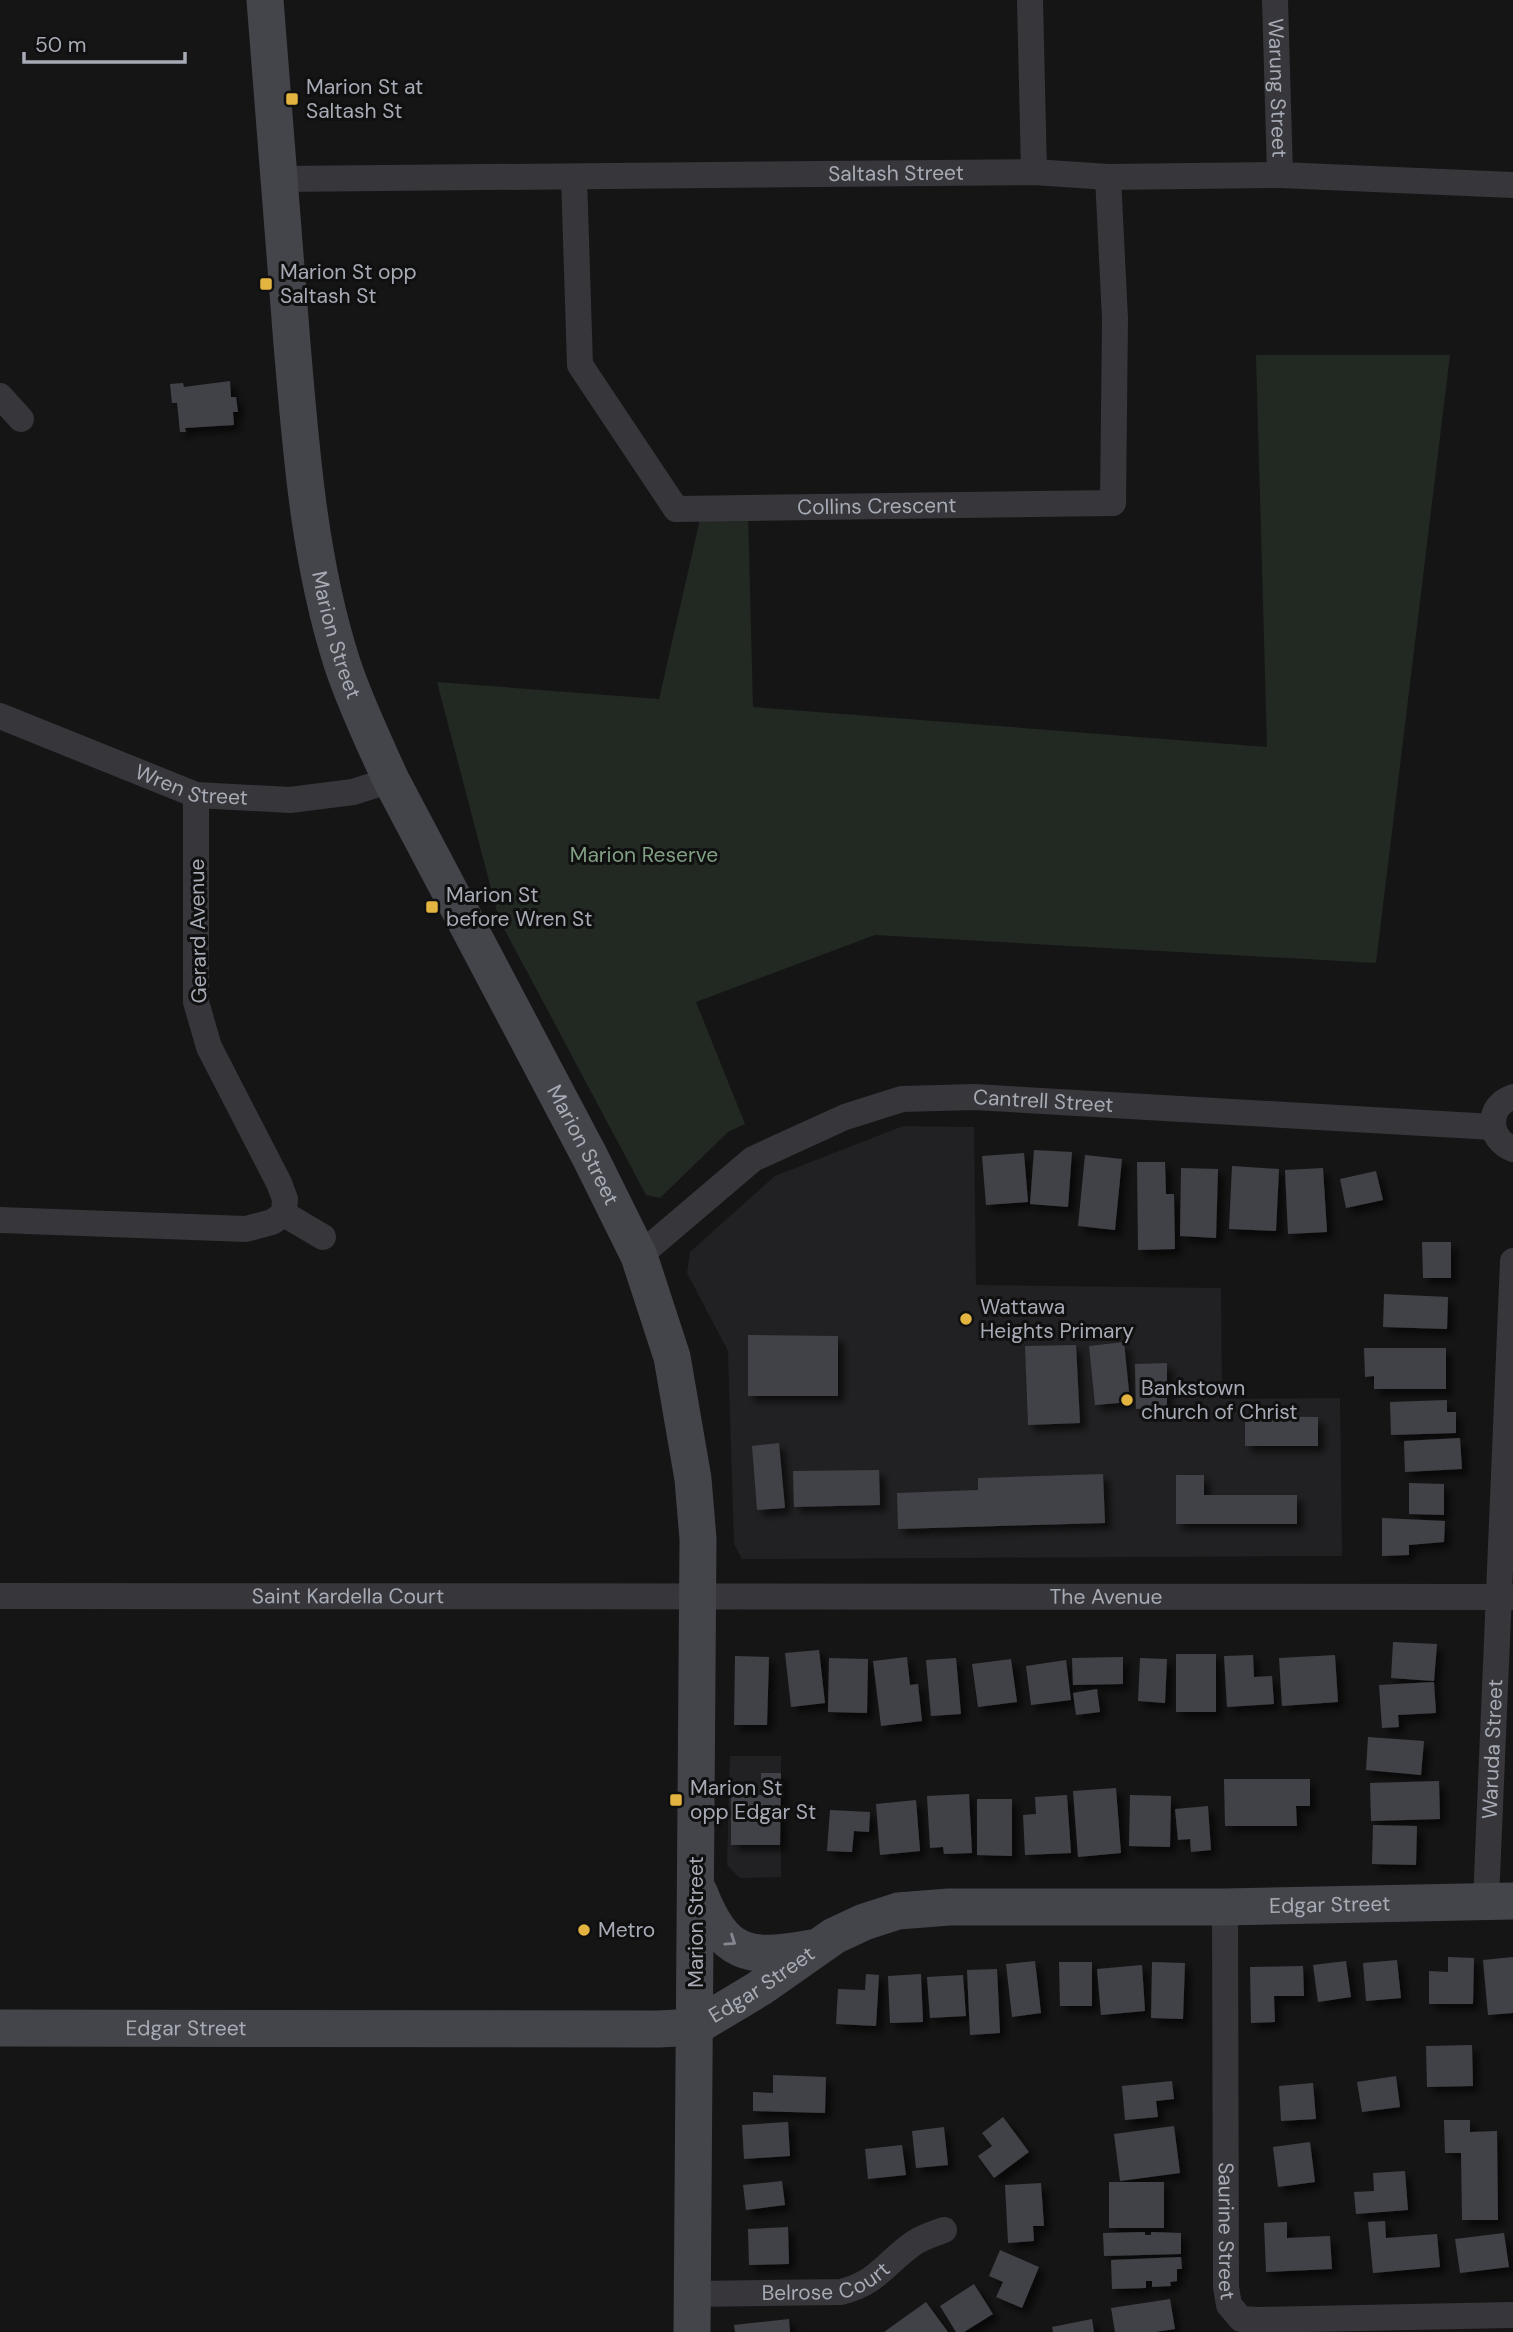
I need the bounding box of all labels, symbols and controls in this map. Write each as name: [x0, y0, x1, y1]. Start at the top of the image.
street label: Warung Street: [1262, 18, 1293, 158]
scale bar: [24, 21, 186, 65]
text: 50 m: [35, 31, 86, 59]
place label: Marion St at Saltash St: [306, 73, 423, 125]
marker: Marion St at Saltash St: [284, 91, 300, 107]
street label: Saltash Street: [828, 159, 964, 188]
place label: Marion St opp Saltash St: [280, 258, 417, 310]
marker: Marion St opp Saltash St: [258, 276, 274, 292]
street label: Collins Crescent: [797, 491, 957, 521]
street label: Marion Street: [305, 569, 368, 703]
street label: Wren Street: [131, 758, 249, 812]
park label: Marion Reserve: [570, 841, 718, 869]
street label: Gerard Avenue: [183, 858, 213, 1003]
place label: Marion St before Wren St: [446, 881, 592, 933]
marker: Marion St before Wren St: [424, 899, 440, 915]
street label: Marion Street: [540, 1080, 626, 1210]
street label: Cantrell Street: [972, 1083, 1114, 1119]
place label: Wattawa Heights Primary: [980, 1293, 1134, 1345]
marker: Wattawa Heights Primary: [958, 1311, 974, 1327]
place label: Bankstown church of Christ: [1141, 1374, 1298, 1426]
marker: Bankstown church of Christ: [1119, 1392, 1135, 1408]
street label: Saint Kardella Court: [252, 1582, 444, 1610]
street label: The Avenue: [1050, 1583, 1162, 1611]
street label: Waruda Street: [1475, 1678, 1509, 1820]
place label: Marion St opp Edgar St: [690, 1774, 816, 1826]
marker: Marion St opp Edgar St: [668, 1792, 684, 1808]
street label: Marion Street: [682, 1856, 710, 1988]
street label: Edgar Street: [1269, 1890, 1391, 1920]
place label: Metro: [598, 1916, 655, 1944]
marker: Metro: [576, 1922, 592, 1938]
one-way arrow: [723, 1933, 736, 1946]
street label: Edgar Street: [704, 1940, 820, 2030]
street label: Edgar Street: [125, 2014, 247, 2042]
street label: Saurine Street: [1212, 2162, 1242, 2302]
street label: Belrose Court: [761, 2256, 896, 2307]

